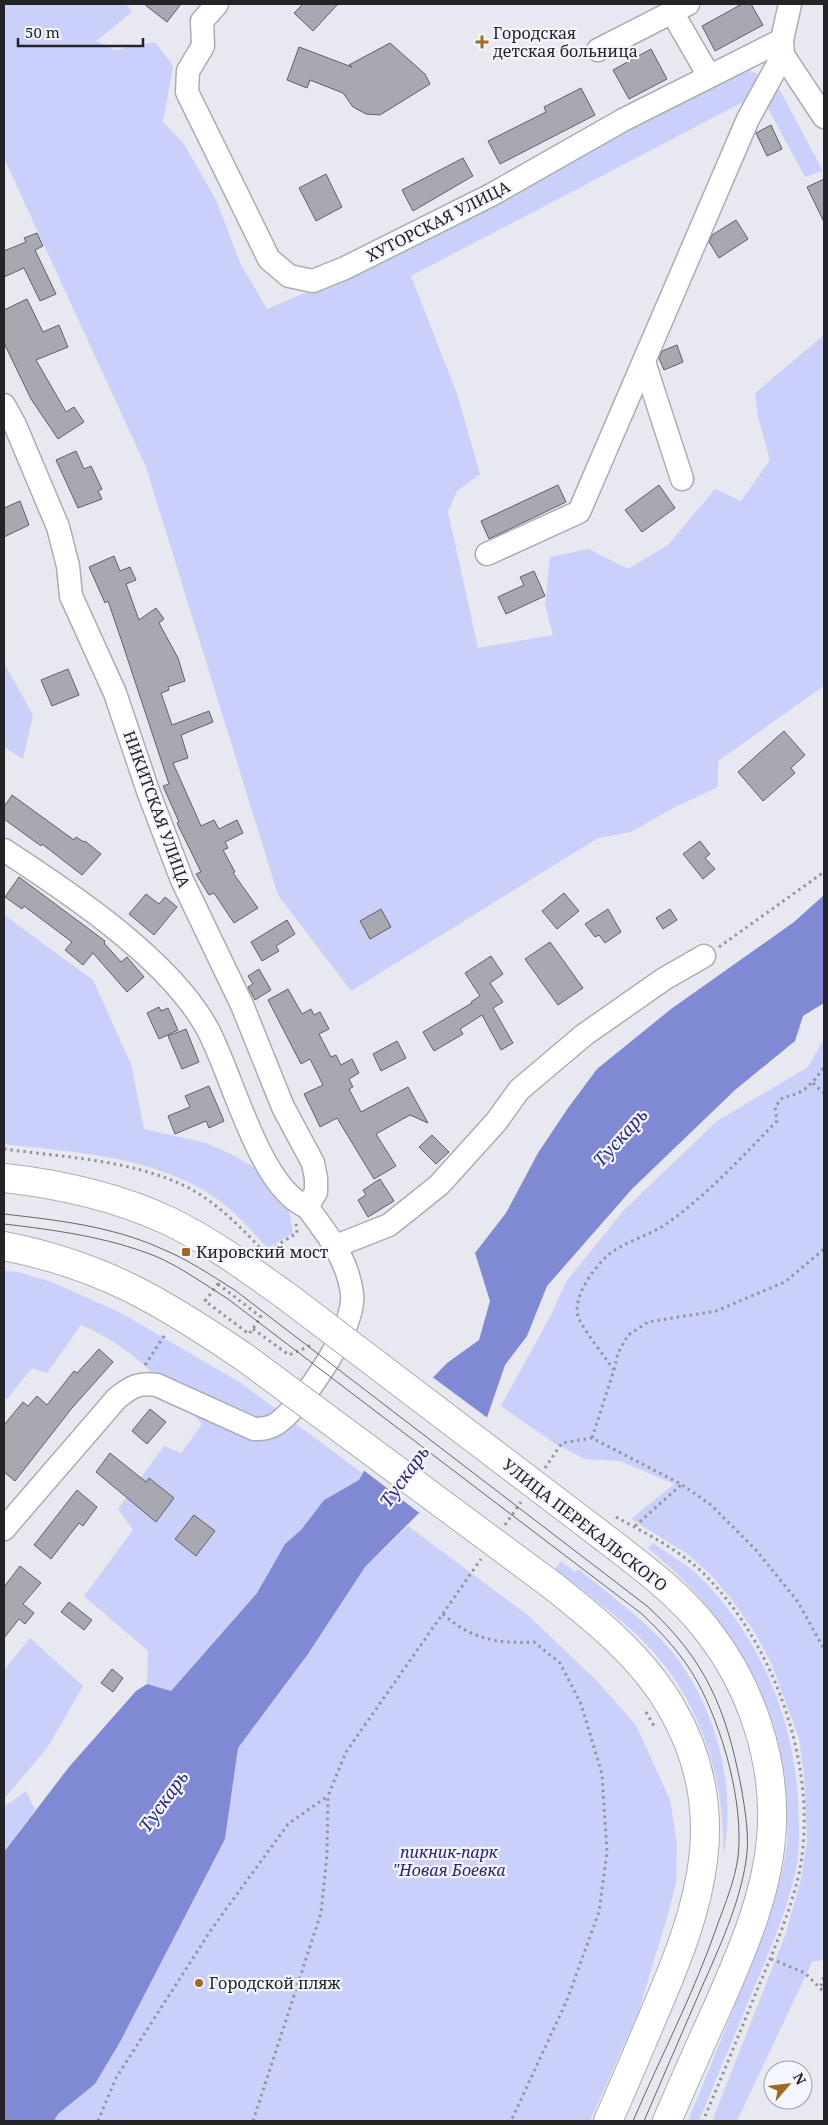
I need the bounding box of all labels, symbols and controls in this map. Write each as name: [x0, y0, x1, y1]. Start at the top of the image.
scale bar: [18, 15, 142, 47]
text: 50 m: [25, 22, 60, 42]
place label: Городская детская больница: [493, 22, 638, 62]
marker: Городская детская больница: [475, 35, 489, 49]
street label: ХУТОРСКАЯ УЛИЦА: [362, 175, 514, 267]
street label: НИКИТСКАЯ УЛИЦА: [118, 727, 196, 891]
water label: Тускарь: [587, 1103, 653, 1171]
place label: Кировский мост: [196, 1241, 329, 1263]
marker: Кировский мост: [180, 1246, 192, 1258]
water label: Тускарь: [374, 1440, 434, 1512]
street label: УЛИЦА ПЕРЕКАЛЬСКОГО: [498, 1454, 672, 1596]
water label: Тускарь: [133, 1765, 193, 1837]
park label: пикник-парк "Новая Боевка: [392, 1841, 506, 1881]
place label: Городской пляж: [209, 1972, 341, 1994]
marker: Городской пляж: [193, 1977, 205, 1989]
north arrow: [763, 2060, 813, 2110]
text: N: [789, 2069, 811, 2088]

